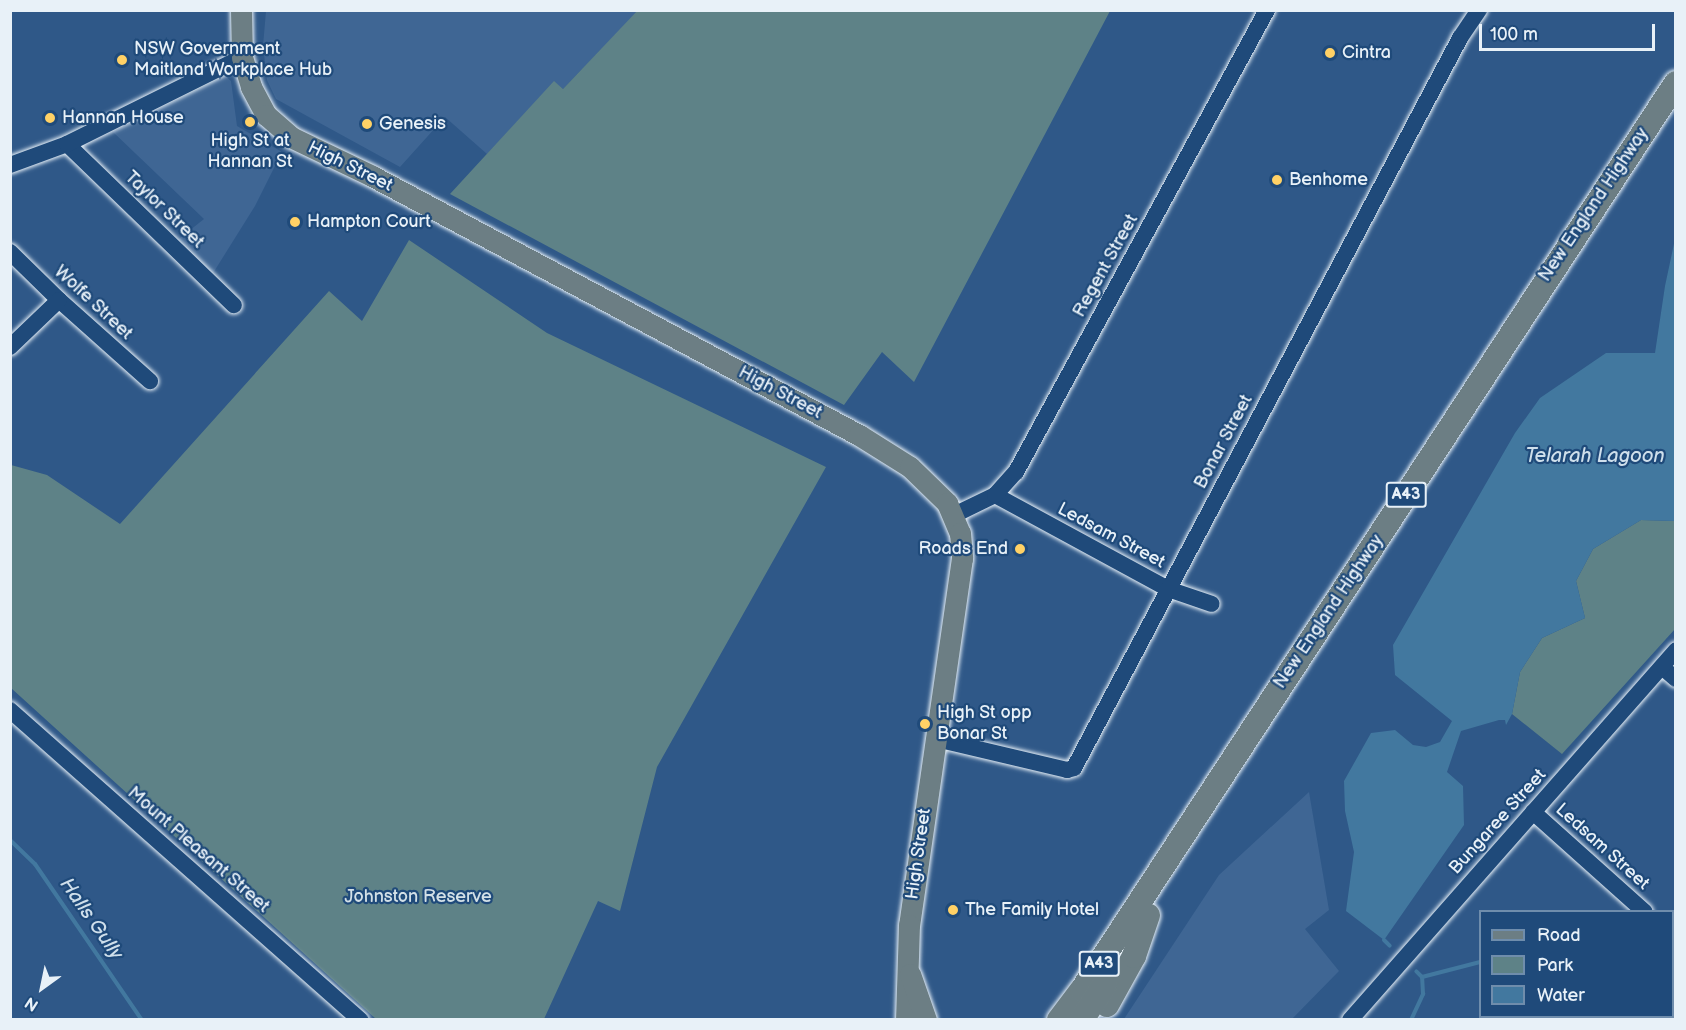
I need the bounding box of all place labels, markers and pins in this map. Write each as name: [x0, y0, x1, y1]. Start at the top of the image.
place label: NSW Government Maitland Workplace Hub: [134, 39, 333, 82]
place label: Cintra: [1342, 42, 1391, 64]
marker: Cintra: [1323, 46, 1337, 60]
marker: NSW Government Maitland Workplace Hub: [115, 53, 129, 67]
place label: Hannan House: [62, 107, 184, 129]
marker: Hannan House: [43, 111, 57, 125]
place label: Genesis: [379, 113, 446, 135]
marker: High St at Hannan St: [243, 115, 257, 129]
marker: Genesis: [360, 117, 374, 131]
place label: High St at Hannan St: [207, 131, 293, 174]
place label: Benhome: [1289, 169, 1368, 191]
marker: Benhome: [1270, 173, 1284, 187]
place label: Hampton Court: [307, 211, 431, 233]
marker: Hampton Court: [288, 215, 302, 229]
place label: Roads End: [918, 538, 1008, 560]
marker: Roads End: [1013, 542, 1027, 556]
place label: High St opp Bonar St: [937, 703, 1032, 746]
marker: High St opp Bonar St: [918, 717, 932, 731]
place label: The Family Hotel: [965, 899, 1100, 921]
marker: The Family Hotel: [946, 903, 960, 917]

